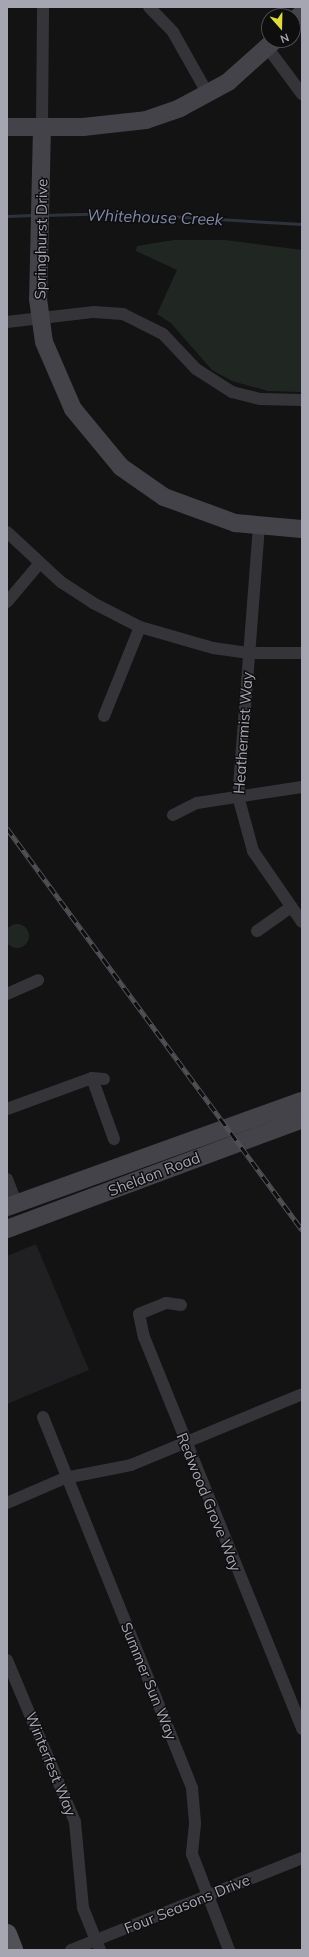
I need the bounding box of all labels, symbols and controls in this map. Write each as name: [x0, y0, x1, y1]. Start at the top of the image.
north arrow: [261, 8, 301, 48]
text: N: [278, 30, 291, 46]
street label: Springhurst Drive: [31, 178, 51, 300]
water label: Whitehouse Creek: [87, 205, 223, 229]
street label: Heathermist Way: [230, 671, 256, 795]
street label: Sheldon Road: [106, 1148, 202, 1200]
street label: Redwood Grove Way: [173, 1430, 245, 1574]
street label: Summer Sun Way: [117, 1620, 181, 1742]
street label: Winterfest Way: [22, 1709, 80, 1819]
street label: Four Seasons Drive: [122, 1871, 252, 1937]

